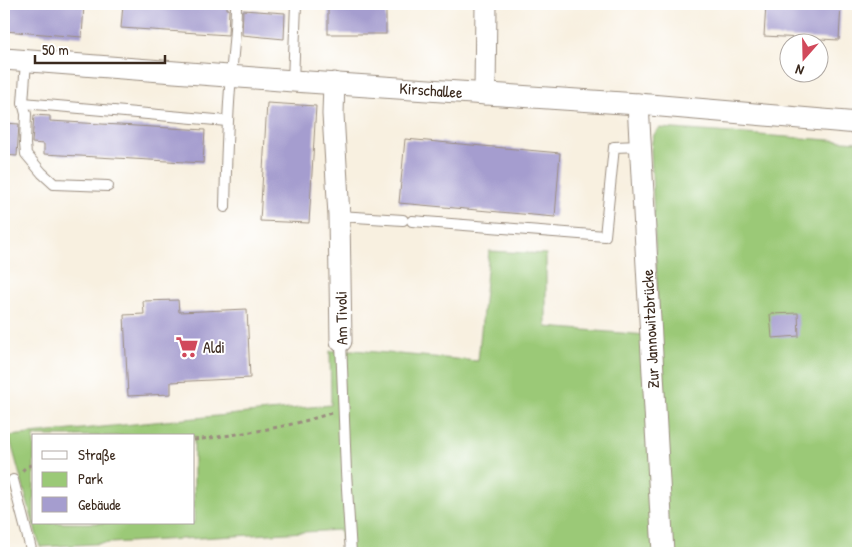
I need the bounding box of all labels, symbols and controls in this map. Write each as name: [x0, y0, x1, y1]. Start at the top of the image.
scale bar: [35, 32, 165, 64]
north arrow: [780, 32, 830, 82]
text: 50 m: [42, 39, 69, 60]
text: N: [792, 60, 806, 81]
street label: Kirschallee: [399, 77, 464, 103]
street label: Zur Jannowitzbrücke: [636, 268, 664, 389]
street label: Am Tivoli: [330, 291, 352, 345]
supermarket icon: Aldi: [174, 334, 200, 360]
place label: Aldi: [203, 336, 225, 358]
legend: [32, 434, 195, 524]
text: Straße: [78, 444, 116, 465]
text: Park: [78, 468, 103, 489]
text: Gebäude: [78, 494, 121, 515]

